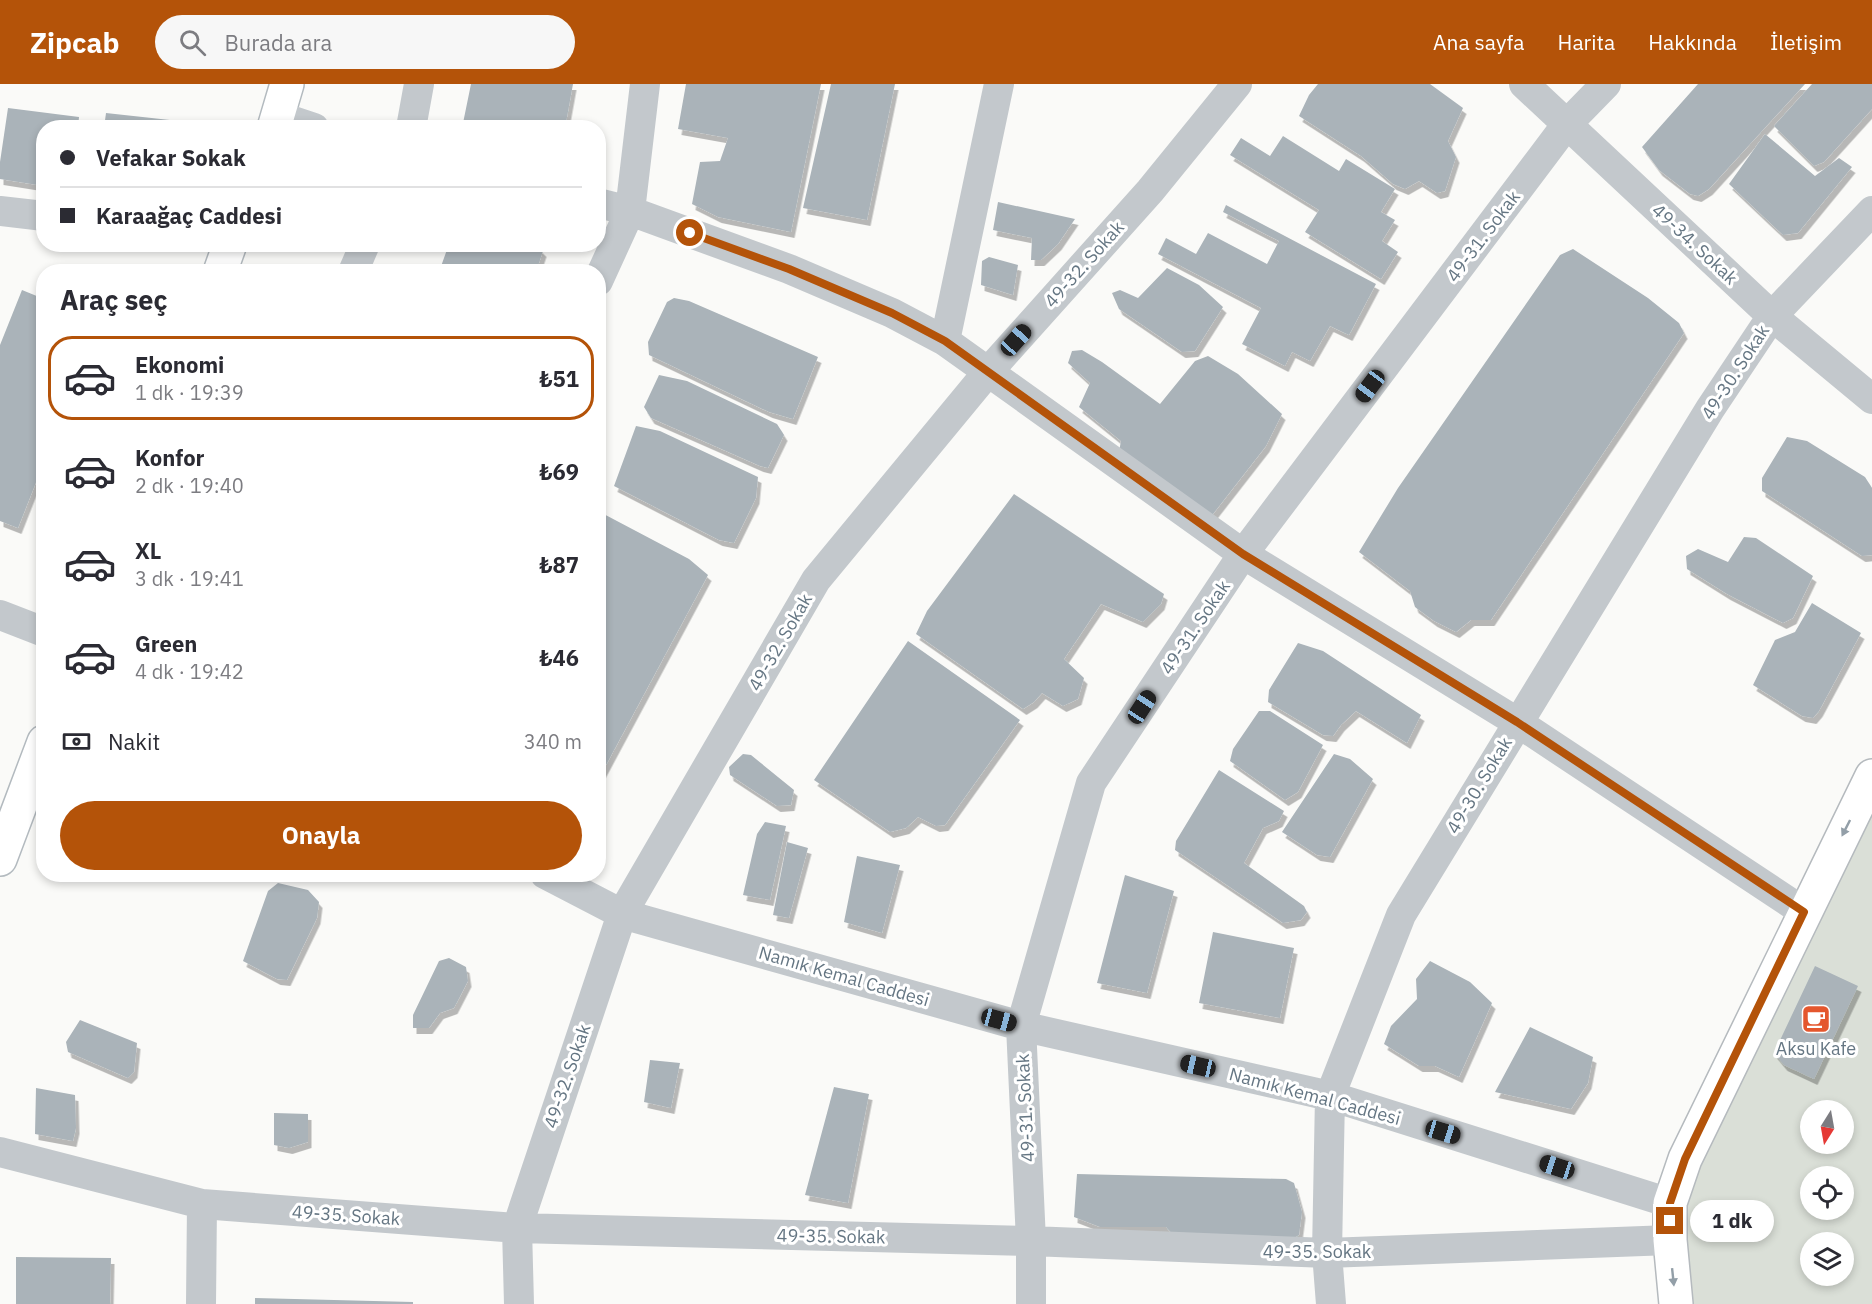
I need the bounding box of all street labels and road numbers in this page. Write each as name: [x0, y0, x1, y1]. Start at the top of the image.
street label: 49-31. Sokak: [1441, 185, 1525, 286]
street label: 49-34. Sokak: [1647, 199, 1743, 290]
street label: 49-32. Sokak: [1039, 216, 1129, 312]
street label: 49-30. Sokak: [1696, 320, 1774, 424]
street label: 49-31. Sokak: [1155, 575, 1235, 678]
street label: 49-32. Sokak: [743, 589, 817, 695]
street label: 49-30. Sokak: [1441, 732, 1517, 837]
street label: Namık Kemal Caddesi: [756, 941, 932, 1011]
street label: 49-32. Sokak: [538, 1020, 596, 1131]
street label: 49-31. Sokak: [1011, 1053, 1039, 1163]
street label: Namık Kemal Caddesi: [1227, 1062, 1403, 1130]
street label: 49-35. Sokak: [291, 1200, 401, 1230]
street label: 49-35. Sokak: [777, 1224, 886, 1248]
street label: 49-35. Sokak: [1263, 1240, 1372, 1263]

